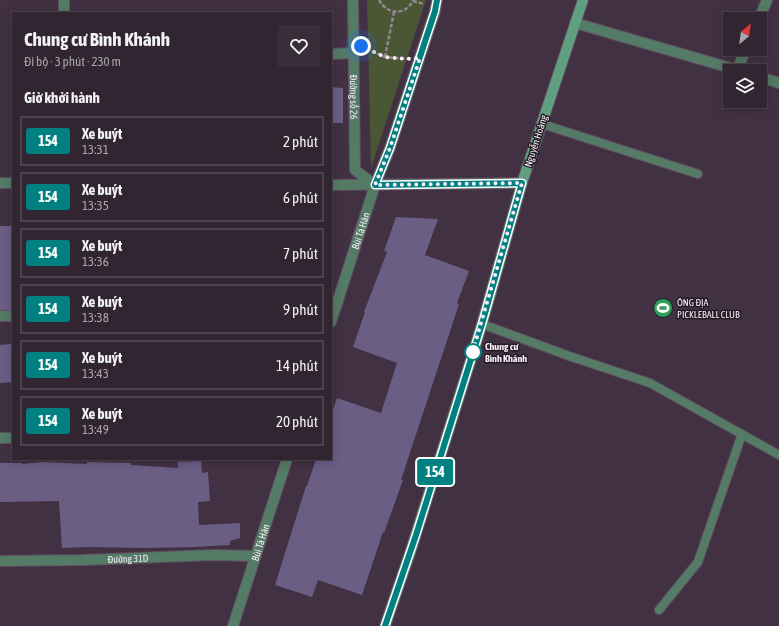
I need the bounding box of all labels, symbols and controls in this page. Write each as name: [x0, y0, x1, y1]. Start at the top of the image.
north arrow: [723, 12, 767, 56]
map controls: [723, 12, 767, 108]
button: heart: [278, 25, 320, 67]
text: Chung cư Bình Khánh: [24, 28, 170, 50]
your location: [351, 36, 371, 56]
text: Đi bộ · 3 phút · 230 m: [24, 54, 121, 69]
button: layers: [723, 64, 767, 108]
street label: Đường số 26: [348, 75, 360, 120]
text: Giờ khởi hành: [24, 89, 100, 106]
street label: Nguyễn Hoàng: [522, 113, 550, 168]
text: Xe buýt: [82, 125, 122, 142]
text: 154: [38, 133, 58, 149]
text: 2 phút: [283, 133, 318, 150]
text: 13:31: [82, 142, 109, 157]
text: Xe buýt: [82, 181, 122, 198]
text: 154: [38, 189, 58, 205]
text: 6 phút: [283, 189, 318, 206]
text: 13:35: [82, 198, 109, 213]
street label: Bùi Tá Hán: [349, 211, 371, 251]
text: Xe buýt: [82, 237, 122, 254]
text: 154: [38, 245, 58, 261]
text: 7 phút: [283, 245, 318, 262]
text: 13:36: [82, 254, 109, 269]
text: Xe buýt: [82, 293, 122, 310]
sports icon: ÔNG ĐỊA PICKLEBALL CLUB: [652, 297, 674, 319]
place label: ÔNG ĐỊA PICKLEBALL CLUB: [677, 297, 740, 320]
text: 154: [38, 301, 58, 317]
text: 9 phút: [283, 301, 318, 318]
text: 13:38: [82, 310, 109, 325]
place label: Chung cư Bình Khánh: [485, 341, 527, 364]
marker: Chung cư Bình Khánh: [464, 343, 482, 361]
text: Xe buýt: [82, 349, 122, 366]
text: 154: [38, 357, 58, 373]
text: 14 phút: [276, 357, 318, 374]
text: 13:43: [82, 366, 109, 381]
text: Xe buýt: [82, 405, 122, 422]
text: 154: [38, 413, 58, 429]
text: 20 phút: [276, 413, 318, 430]
text: 13:49: [82, 422, 109, 437]
line badge: 154: [412, 459, 458, 485]
text: 154: [425, 464, 445, 480]
street label: Bùi Tá Hán: [249, 522, 271, 562]
street label: Đường 31D: [107, 552, 149, 565]

